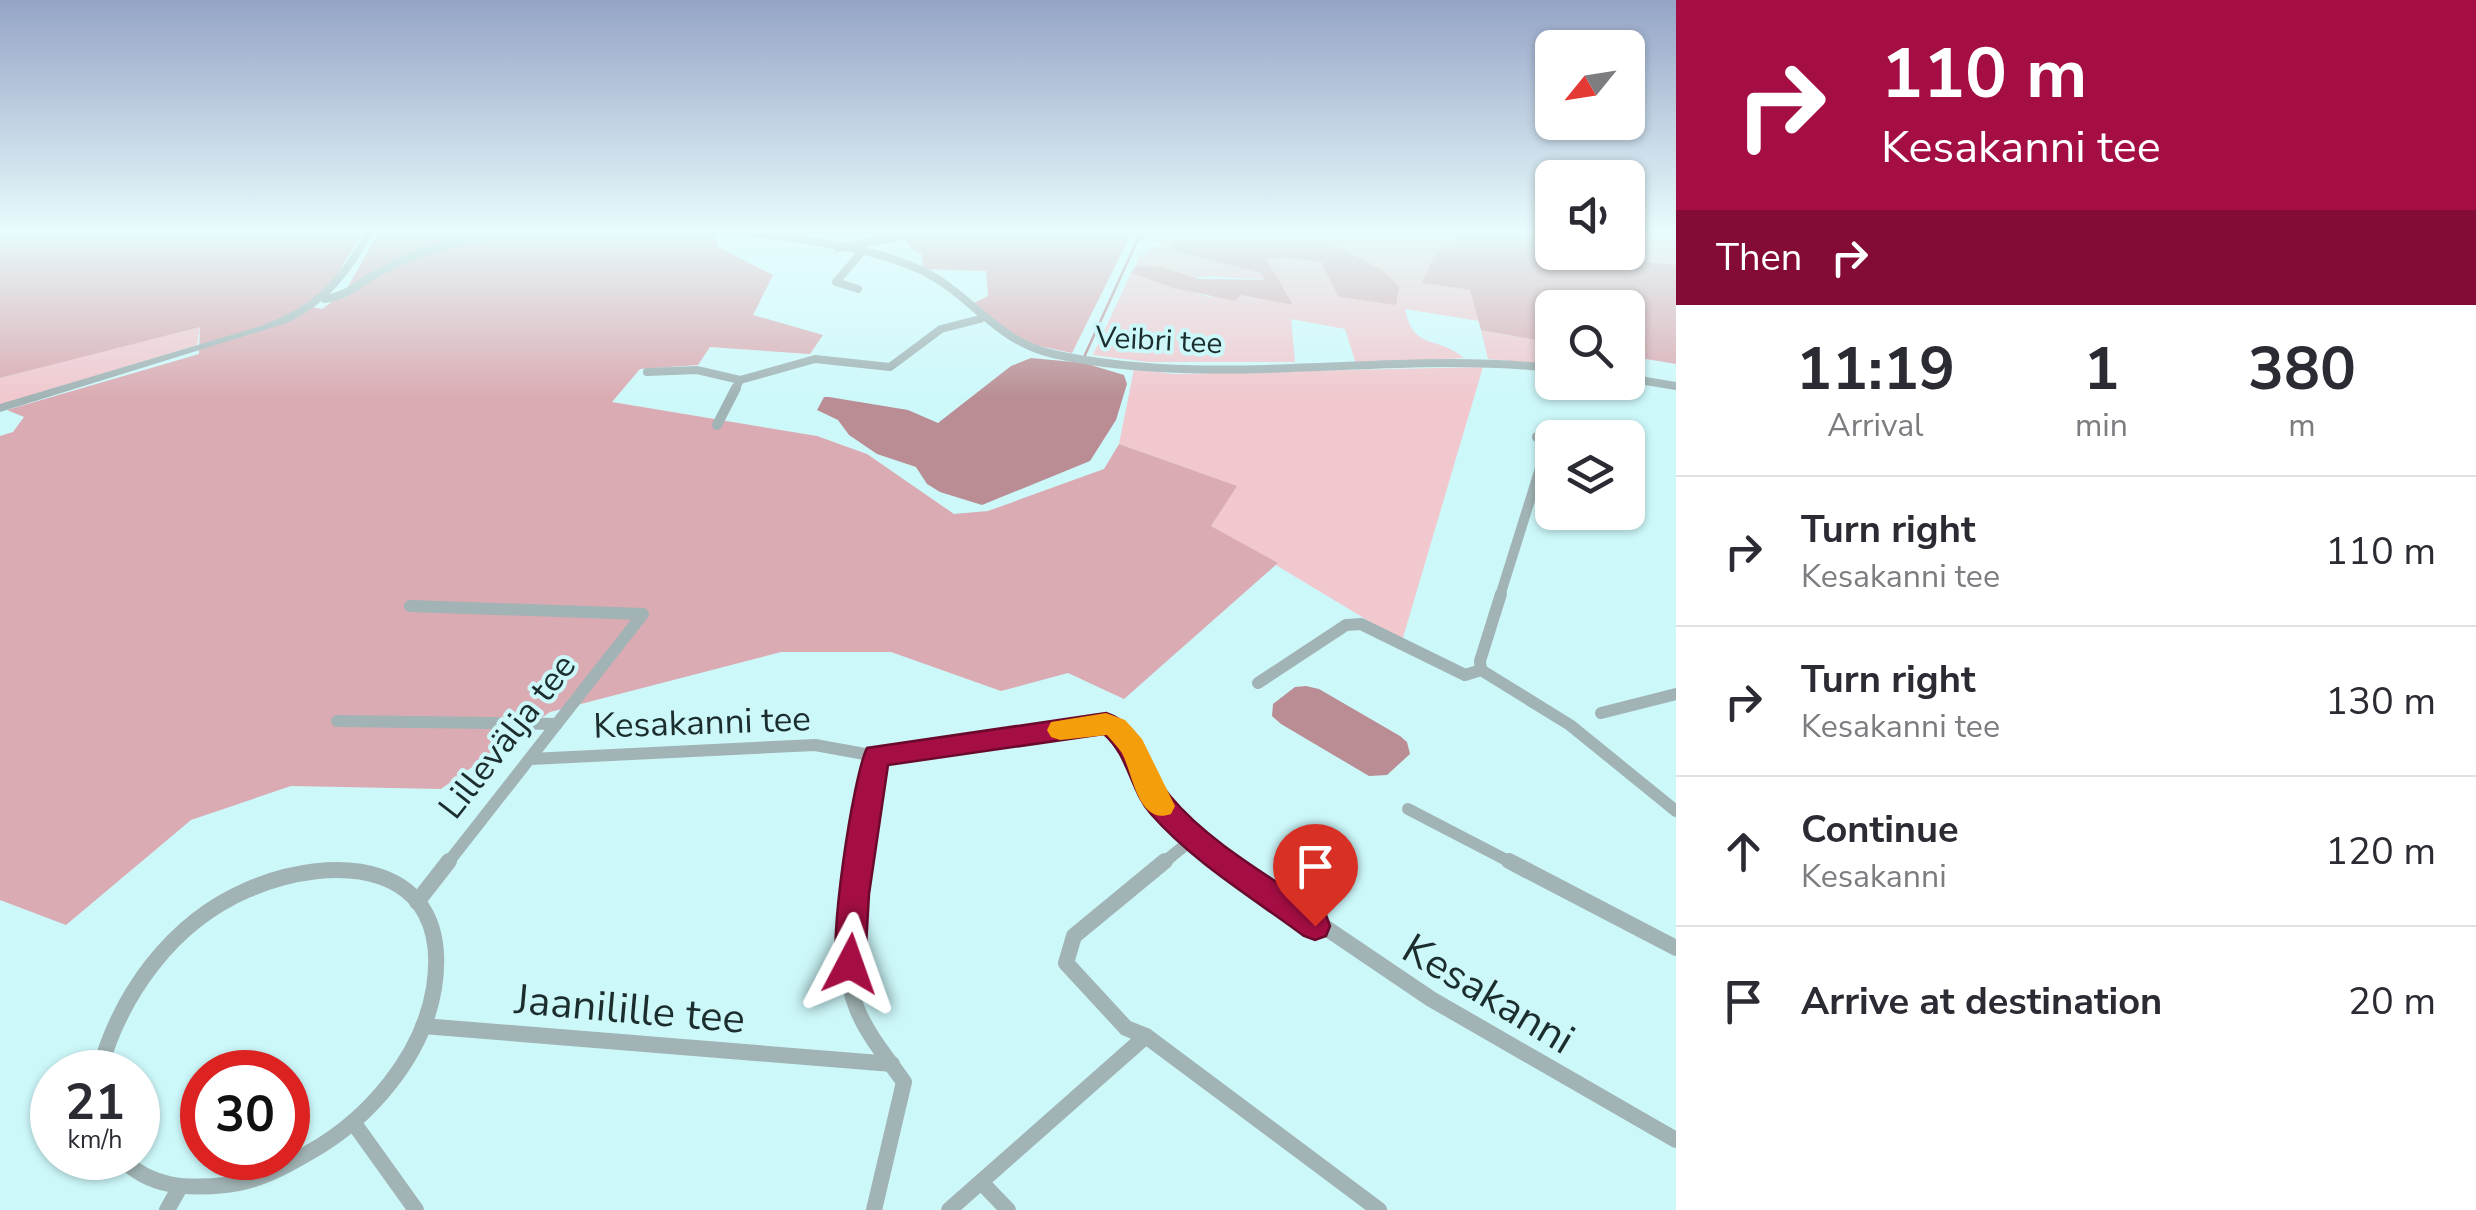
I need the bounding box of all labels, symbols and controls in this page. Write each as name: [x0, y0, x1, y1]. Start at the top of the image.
text: 110 m: [1881, 26, 2087, 122]
north arrow: [1535, 30, 1645, 140]
map controls: [1535, 30, 1645, 530]
icon: right: [1716, 40, 1846, 170]
text: Kesakanni tee: [1881, 117, 2161, 178]
button: sound: [1535, 160, 1645, 270]
icon: right: [1822, 230, 1877, 285]
text: Then: [1716, 232, 1802, 283]
button: search: [1535, 290, 1645, 400]
street label: Veibri tee: [1093, 317, 1223, 364]
text: 11:19: [1796, 328, 1955, 410]
text: 1: [2083, 328, 2119, 410]
text: 380: [2248, 328, 2356, 410]
text: Arrival: [1827, 404, 1924, 447]
text: min: [2075, 404, 2128, 447]
text: m: [2288, 404, 2316, 447]
button: layers: [1535, 420, 1645, 530]
text: Turn right: [1801, 504, 1976, 555]
icon: right: [1716, 524, 1771, 579]
text: 110 m: [2325, 526, 2436, 577]
text: Kesakanni tee: [1801, 555, 2000, 598]
street label: Lillevälja tee: [428, 644, 587, 829]
text: Turn right: [1801, 654, 1976, 705]
icon: right: [1716, 674, 1771, 729]
text: 130 m: [2325, 676, 2436, 727]
street label: Kesakanni tee: [592, 695, 812, 750]
text: Kesakanni tee: [1801, 705, 2000, 748]
text: Continue: [1801, 804, 1959, 855]
pin: [1273, 824, 1358, 927]
icon: ahead: [1716, 824, 1771, 879]
text: 120 m: [2325, 826, 2436, 877]
icon: arrive: [1288, 839, 1343, 894]
text: Kesakanni: [1801, 855, 1947, 898]
position arrow: [798, 912, 902, 1016]
street label: Kesakanni: [1392, 921, 1585, 1068]
street label: Jaanilille tee: [511, 971, 747, 1048]
icon: arrive: [1716, 974, 1771, 1029]
text: Arrive at destination: [1801, 976, 2162, 1027]
text: 20 m: [2348, 976, 2436, 1027]
speed limit sign: 30: [180, 1050, 310, 1180]
text: 21: [65, 1068, 125, 1137]
text: km/h: [67, 1123, 123, 1157]

